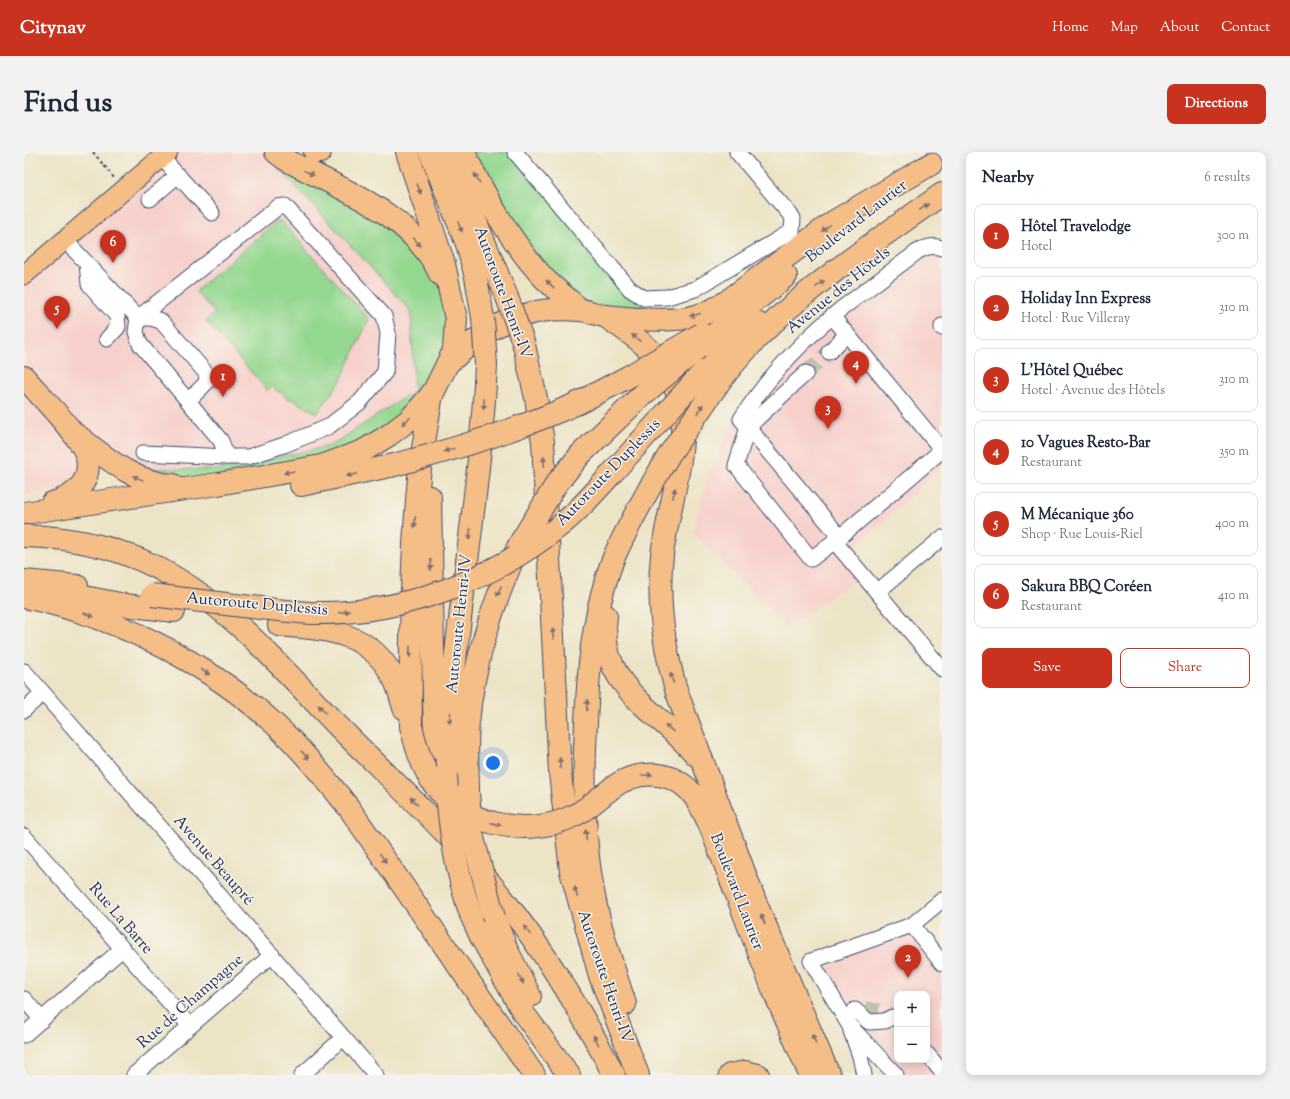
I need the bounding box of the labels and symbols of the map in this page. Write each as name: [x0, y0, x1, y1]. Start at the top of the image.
one-way arrow: [304, 169, 315, 176]
one-way arrow: [473, 172, 480, 183]
street label: Boulevard Laurier: [801, 175, 913, 269]
one-way arrow: [417, 183, 423, 195]
one-way arrow: [919, 203, 929, 211]
one-way arrow: [458, 222, 464, 234]
street label: Autoroute Henri-IV: [467, 223, 537, 363]
one-way arrow: [820, 224, 831, 232]
pin: 6: [100, 230, 126, 263]
one-way arrow: [413, 237, 422, 248]
street label: Avenue des Hôtels: [782, 242, 896, 340]
one-way arrow: [545, 279, 555, 289]
one-way arrow: [814, 280, 825, 288]
pin: 5: [44, 296, 70, 329]
one-way arrow: [689, 313, 701, 319]
one-way arrow: [630, 334, 641, 343]
pin: 4: [843, 351, 869, 384]
pin: 1: [210, 364, 236, 397]
pin: 3: [815, 396, 841, 429]
one-way arrow: [481, 398, 488, 410]
one-way arrow: [696, 404, 704, 415]
street label: Autoroute Duplessis: [551, 414, 667, 532]
one-way arrow: [401, 417, 412, 426]
one-way arrow: [443, 447, 455, 453]
one-way arrow: [541, 455, 547, 468]
one-way arrow: [283, 469, 295, 475]
one-way arrow: [346, 472, 358, 478]
one-way arrow: [132, 474, 144, 480]
one-way arrow: [672, 487, 678, 500]
one-way arrow: [412, 516, 419, 528]
one-way arrow: [467, 527, 473, 540]
street label: Autoroute Henri-IV: [441, 553, 479, 695]
one-way arrow: [428, 559, 434, 572]
one-way arrow: [495, 585, 501, 597]
street label: Autoroute Duplessis: [185, 587, 329, 623]
one-way arrow: [338, 608, 350, 615]
one-way arrow: [83, 612, 95, 618]
one-way arrow: [550, 627, 556, 640]
one-way arrow: [407, 646, 413, 659]
one-way arrow: [199, 668, 211, 675]
one-way arrow: [669, 672, 675, 684]
one-way arrow: [583, 699, 590, 711]
one-way arrow: [317, 704, 327, 714]
one-way arrow: [447, 712, 453, 724]
one-way arrow: [664, 724, 675, 733]
one-way arrow: [300, 750, 309, 760]
your location: [483, 753, 503, 773]
one-way arrow: [556, 757, 563, 770]
one-way arrow: [641, 772, 654, 778]
one-way arrow: [409, 796, 419, 806]
street label: Avenue Beaupré: [167, 811, 259, 911]
one-way arrow: [489, 821, 502, 827]
one-way arrow: [583, 828, 589, 841]
street label: Boulevard Laurier: [703, 830, 769, 954]
one-way arrow: [379, 853, 387, 863]
street label: Rue La Barre: [82, 878, 158, 960]
one-way arrow: [573, 886, 579, 898]
street label: Autoroute Henri-IV: [570, 907, 638, 1047]
one-way arrow: [760, 913, 766, 925]
one-way arrow: [523, 925, 531, 936]
pin: 2: [895, 945, 921, 978]
street label: Rue de Champagne: [133, 949, 249, 1055]
one-way arrow: [518, 973, 524, 985]
one-way arrow: [593, 1034, 600, 1046]
one-way arrow: [811, 1034, 817, 1045]

